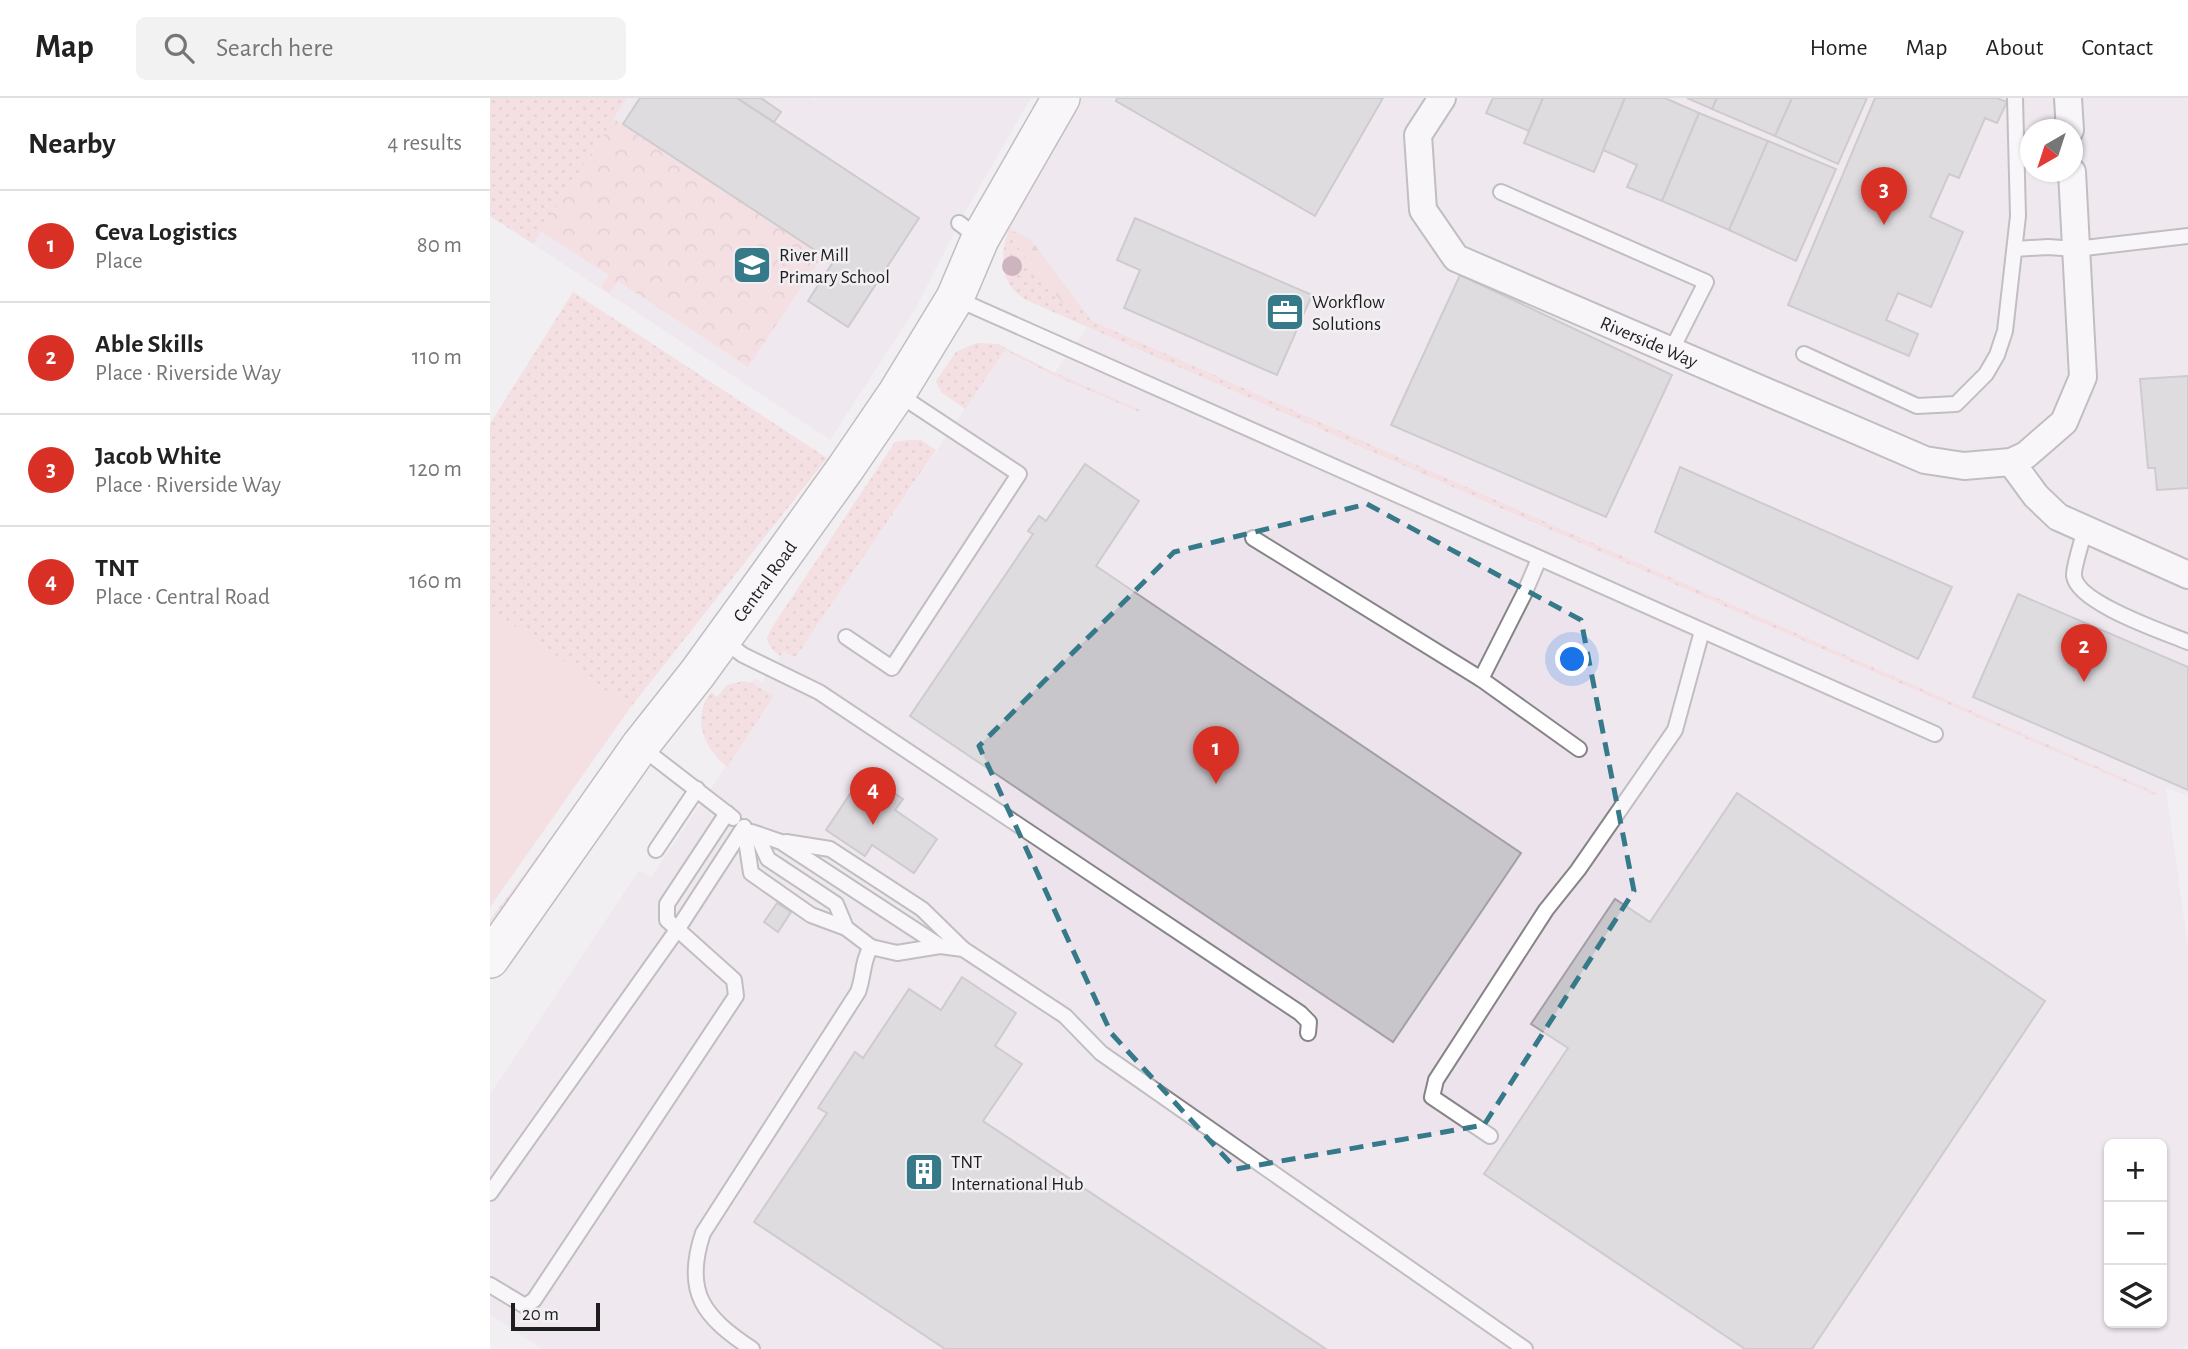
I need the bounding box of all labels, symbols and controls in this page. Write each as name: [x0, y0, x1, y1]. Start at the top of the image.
search box: [136, 17, 626, 80]
icon: search: [160, 29, 198, 67]
text: Map: [35, 31, 94, 64]
text: Search here: [216, 35, 334, 61]
text: Home: [1810, 36, 1868, 60]
text: Map: [1906, 36, 1948, 60]
text: About: [1986, 36, 2043, 60]
text: Contact: [2081, 36, 2153, 60]
north arrow: [2020, 119, 2083, 182]
text: Nearby: [28, 129, 116, 159]
text: 4 results: [387, 132, 462, 155]
pin: 3: [1861, 167, 1907, 225]
text: Ceva Logistics: [95, 219, 237, 245]
text: 1: [47, 234, 55, 257]
text: 80 m: [417, 234, 462, 257]
school or university icon: River Mill Primary School: [731, 244, 773, 286]
place label: River Mill Primary School: [779, 246, 890, 287]
text: Place: [95, 250, 143, 273]
office icon: Workflow Solutions: [1264, 291, 1306, 333]
place label: Workflow Solutions: [1312, 293, 1385, 334]
street label: Riverside Way: [1597, 313, 1700, 372]
text: Able Skills: [95, 331, 204, 357]
text: 2: [46, 346, 56, 369]
text: 110 m: [412, 346, 462, 369]
text: Place · Riverside Way: [95, 362, 281, 385]
text: Jacob White: [95, 443, 221, 469]
text: 3: [46, 458, 56, 481]
text: 120 m: [409, 458, 462, 481]
text: Place · Riverside Way: [95, 474, 281, 497]
street label: Central Road: [730, 538, 801, 626]
text: TNT: [95, 555, 139, 581]
text: 4: [45, 570, 57, 593]
text: 160 m: [409, 570, 462, 593]
text: Place · Central Road: [95, 586, 270, 609]
pin: 2: [2061, 624, 2107, 682]
your location: [1555, 642, 1589, 676]
pin: 1: [1193, 726, 1239, 784]
pin: 4: [850, 767, 896, 825]
map controls: [2104, 1139, 2167, 1328]
button: +: [2104, 1139, 2167, 1202]
building icon: TNT International Hub: [903, 1151, 945, 1193]
place label: TNT International Hub: [951, 1153, 1083, 1194]
button: −: [2104, 1202, 2167, 1265]
button: layers: [2104, 1265, 2167, 1328]
scale bar: [511, 1300, 600, 1332]
text: 20 m: [522, 1305, 559, 1324]

